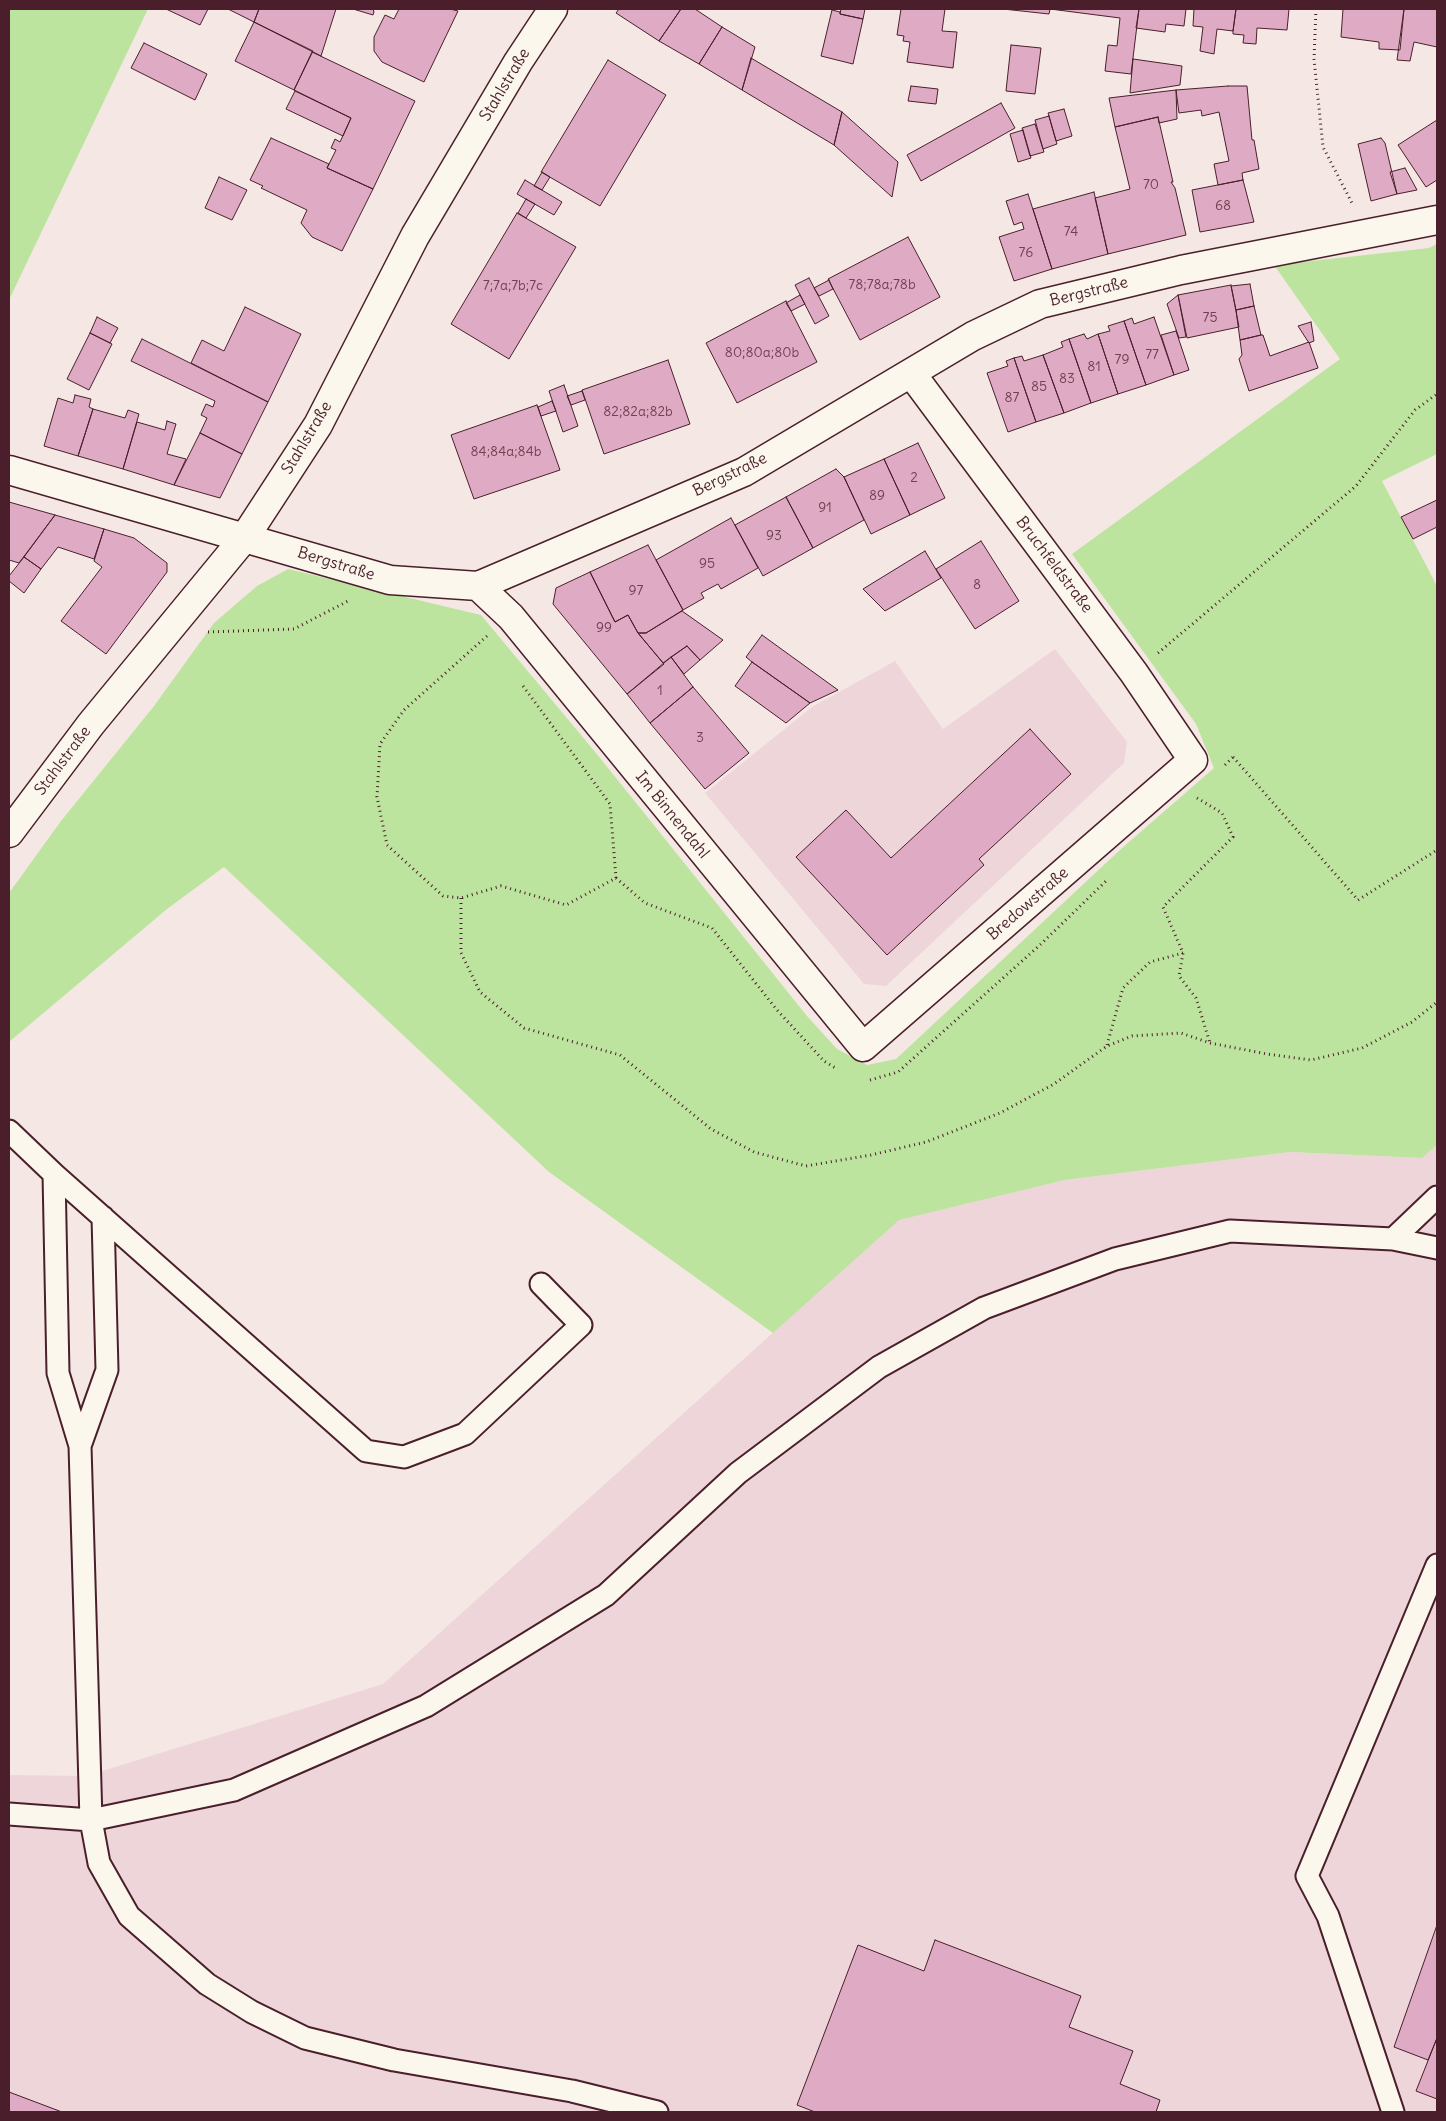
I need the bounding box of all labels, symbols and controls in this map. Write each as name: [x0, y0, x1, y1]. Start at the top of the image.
street label: Stahlstraße: [476, 45, 534, 125]
house number: 70: [1143, 177, 1159, 193]
house number: 68: [1215, 198, 1231, 214]
house number: 74: [1064, 224, 1078, 240]
house number: 76: [1019, 245, 1033, 261]
street label: Bergstraße: [1048, 273, 1130, 311]
house number: 78;78a;78b: [848, 277, 916, 293]
house number: 7;7a;7b;7c: [483, 278, 543, 294]
house number: 75: [1203, 310, 1217, 326]
house number: 80;80a;80b: [725, 345, 799, 361]
house number: 77: [1145, 347, 1159, 363]
house number: 79: [1115, 352, 1129, 368]
house number: 81: [1087, 359, 1101, 375]
house number: 83: [1059, 371, 1075, 387]
house number: 85: [1031, 379, 1047, 395]
house number: 87: [1005, 390, 1019, 406]
street label: Stahlstraße: [278, 398, 336, 478]
house number: 82;82a;82b: [603, 404, 673, 420]
house number: 84;84a;84b: [471, 444, 541, 460]
street label: Bergstraße: [690, 449, 770, 501]
house number: 2: [910, 470, 918, 486]
house number: 89: [869, 488, 885, 504]
house number: 91: [818, 500, 832, 516]
street label: Bruchfeldstraße: [1012, 513, 1096, 617]
house number: 93: [766, 528, 782, 544]
street label: Bergstraße: [295, 543, 377, 585]
house number: 95: [699, 556, 715, 572]
house number: 8: [973, 577, 981, 593]
house number: 97: [629, 583, 643, 599]
house number: 99: [596, 620, 612, 636]
house number: 1: [657, 683, 663, 699]
street label: Stahlstraße: [31, 723, 95, 799]
house number: 3: [696, 730, 704, 746]
street label: Im Binnendahl: [631, 768, 713, 862]
street label: Bredowstraße: [983, 863, 1073, 945]

